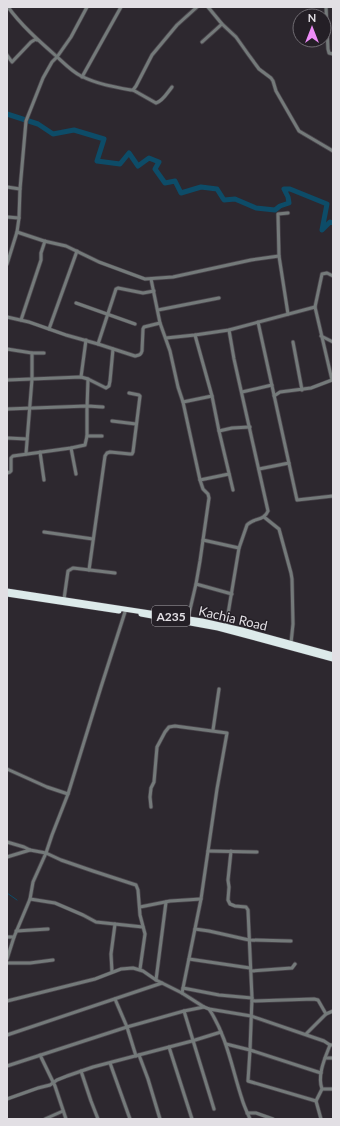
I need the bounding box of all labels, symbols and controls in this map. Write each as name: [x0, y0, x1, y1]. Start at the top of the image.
north arrow: [292, 8, 332, 48]
text: N: [308, 11, 316, 24]
street label: Kachia Road: [197, 602, 269, 634]
road number: A235: [152, 606, 190, 626]

